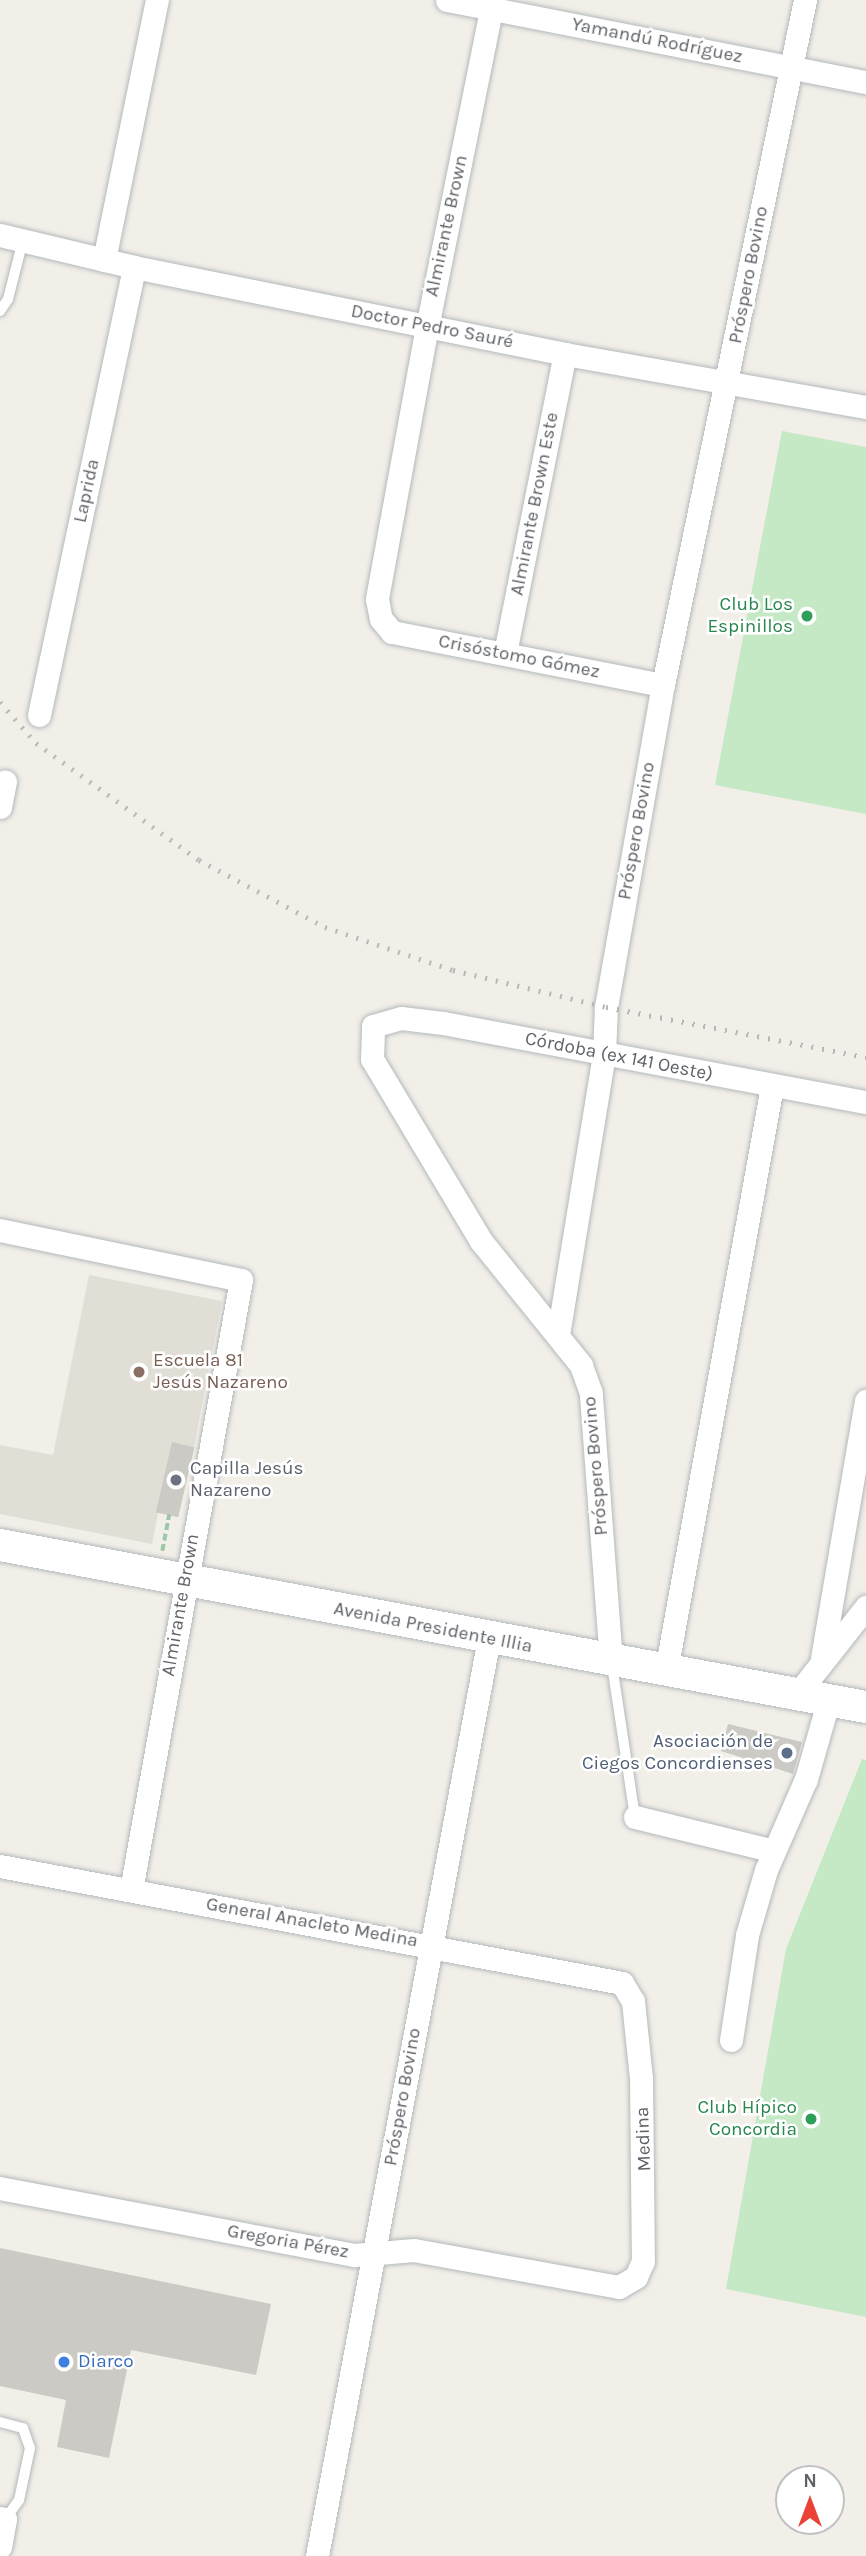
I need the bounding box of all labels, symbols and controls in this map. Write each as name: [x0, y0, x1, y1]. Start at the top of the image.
street label: Yamandú Rodríguez: [570, 13, 744, 69]
street label: Almirante Brown: [421, 153, 473, 299]
street label: Próspero Bovino: [724, 204, 774, 346]
street label: Doctor Pedro Sauré: [349, 300, 515, 354]
street label: Almirante Brown Este: [506, 410, 564, 598]
street label: Laprida: [69, 457, 105, 525]
place label: Club Los Espinillos: [707, 594, 793, 638]
marker: Club Los Espinillos: [799, 608, 815, 624]
street label: Crisóstomo Gómez: [436, 630, 602, 684]
street label: Próspero Bovino: [614, 760, 660, 902]
street label: Córdoba (ex 141 Oeste): [523, 1028, 715, 1086]
place label: Escuela 81 Jesús Nazareno: [153, 1350, 288, 1394]
marker: Escuela 81 Jesús Nazareno: [131, 1364, 147, 1380]
street label: Próspero Bovino: [579, 1395, 613, 1537]
place label: Capilla Jesús Nazareno: [190, 1458, 303, 1502]
marker: Capilla Jesús Nazareno: [168, 1472, 184, 1488]
street label: Almirante Brown: [157, 1532, 205, 1678]
street label: Avenida Presidente Illia: [332, 1598, 534, 1658]
place label: Asociación de Ciegos Concordienses: [582, 1731, 773, 1775]
marker: Asociación de Ciegos Concordienses: [779, 1745, 795, 1761]
street label: General Anacleto Medina: [204, 1893, 420, 1953]
street label: Próspero Bovino: [380, 2026, 426, 2168]
place label: Club Hípico Concordia: [697, 2097, 797, 2141]
street label: Medina: [631, 2106, 657, 2172]
marker: Club Hípico Concordia: [803, 2111, 819, 2127]
street label: Gregoria Pérez: [225, 2220, 351, 2264]
place label: Diarco: [78, 2351, 134, 2373]
marker: Diarco: [56, 2354, 72, 2370]
north arrow: [775, 2465, 845, 2535]
text: N: [803, 2470, 817, 2492]

